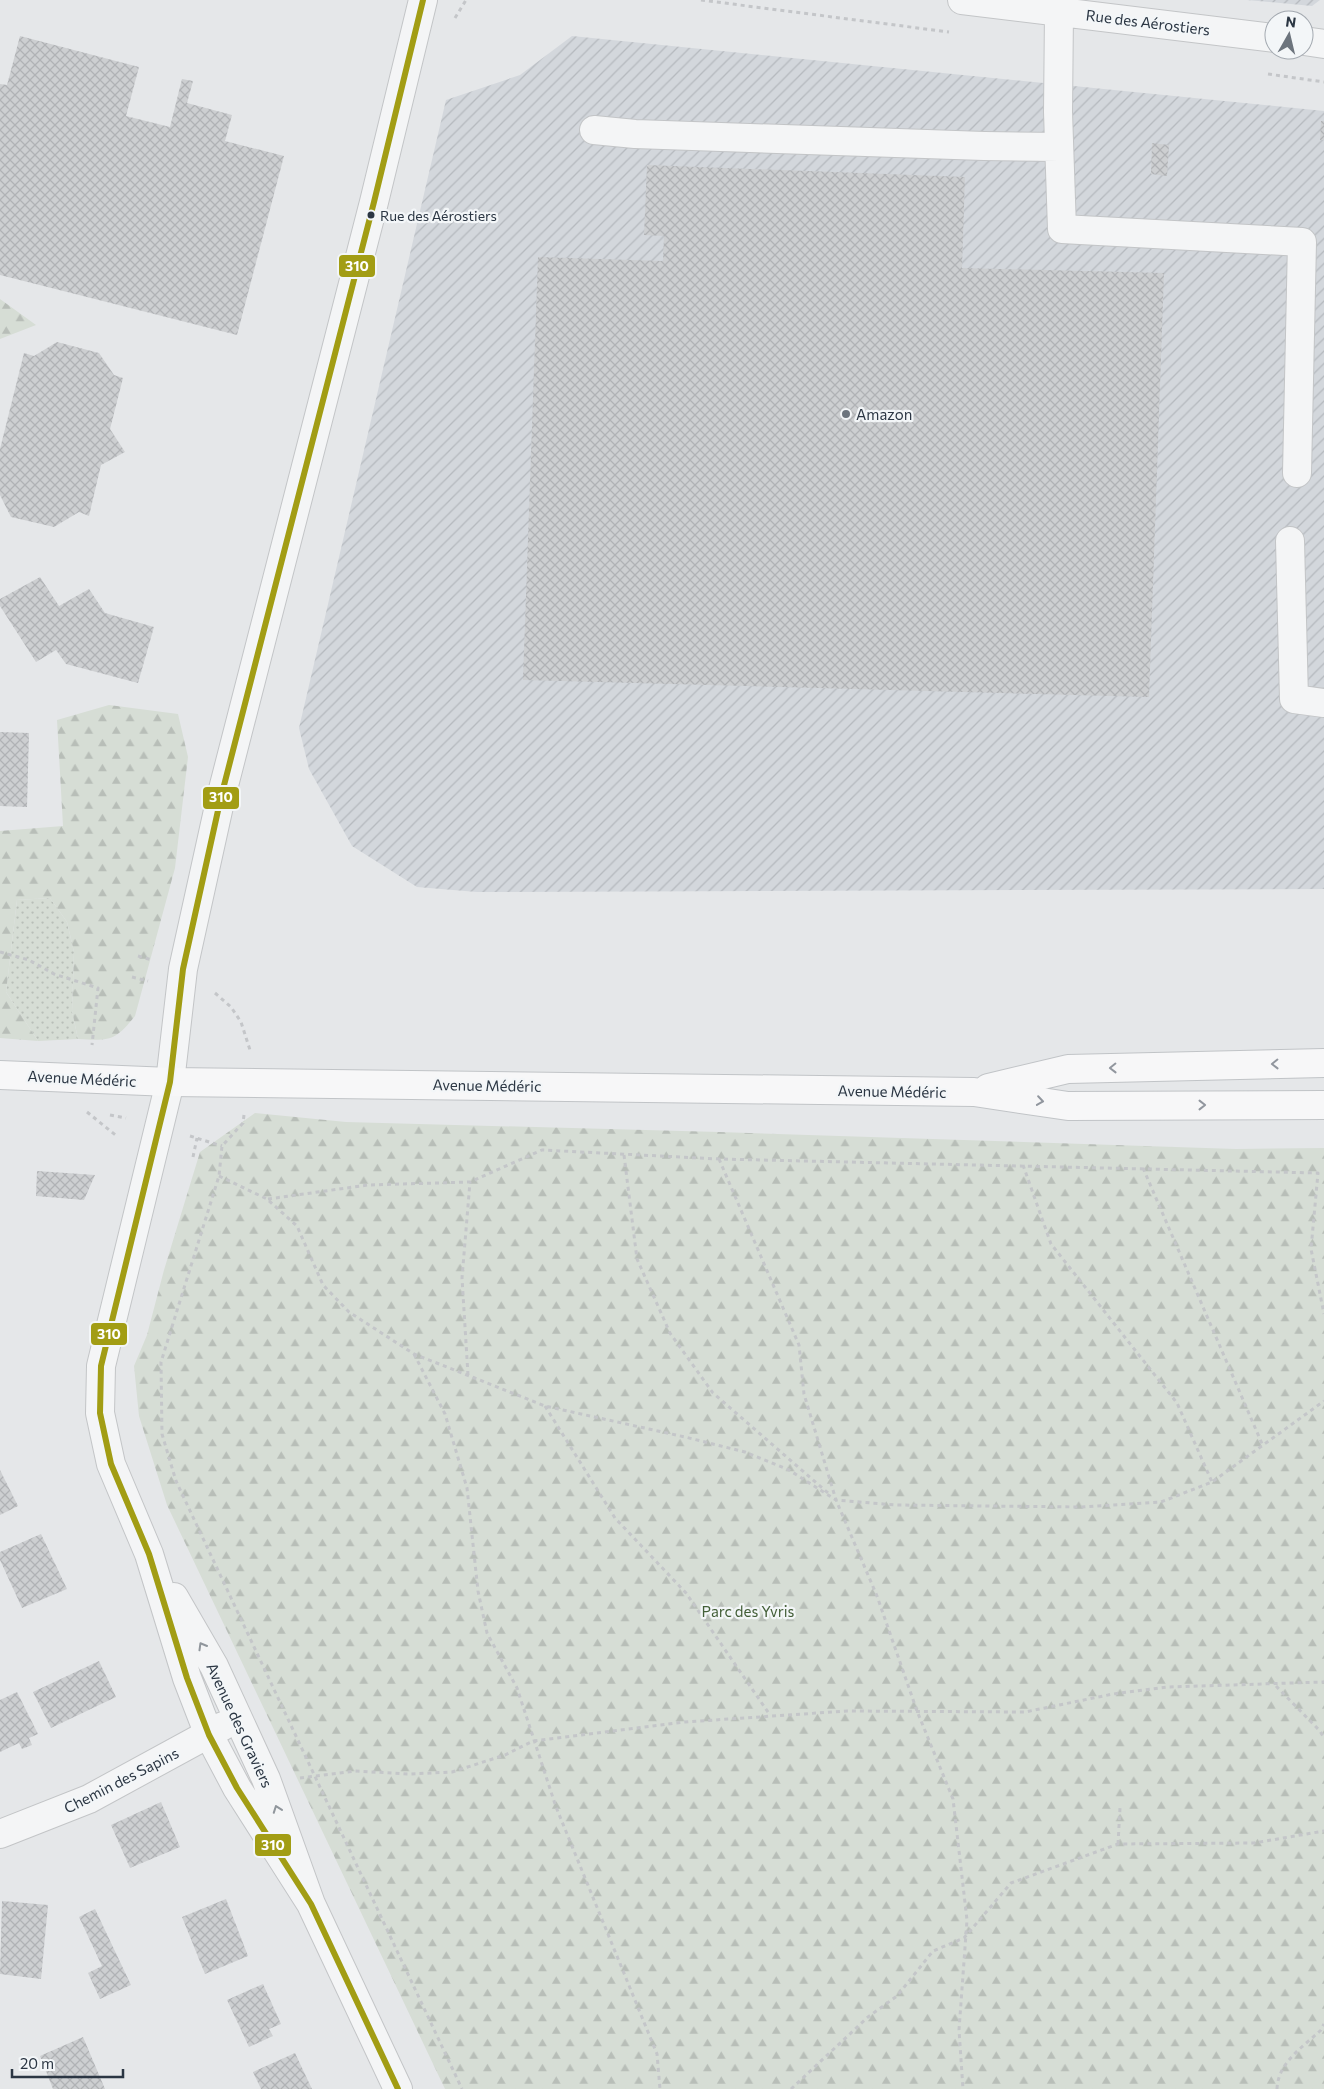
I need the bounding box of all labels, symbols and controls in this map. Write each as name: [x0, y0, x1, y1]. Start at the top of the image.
street label: Rue des Aérostiers: [1085, 5, 1211, 39]
north arrow: [1264, 10, 1314, 60]
text: N: [1284, 12, 1297, 31]
place label: Rue des Aérostiers: [380, 207, 497, 224]
marker: Rue des Aérostiers: [366, 210, 376, 220]
line badge: 310: [338, 254, 376, 278]
text: 310: [345, 257, 369, 274]
place label: Amazon: [856, 405, 912, 423]
marker: Amazon: [840, 408, 852, 420]
line badge: 310: [202, 786, 240, 810]
text: 310: [209, 788, 233, 805]
one-way arrow: [1271, 1059, 1279, 1069]
one-way arrow: [1109, 1062, 1117, 1073]
street label: Avenue Médéric: [27, 1066, 137, 1090]
street label: Avenue Médéric: [432, 1075, 542, 1095]
street label: Avenue Médéric: [837, 1081, 947, 1101]
one-way arrow: [1035, 1096, 1044, 1106]
one-way arrow: [1198, 1100, 1206, 1110]
line badge: 310: [90, 1322, 128, 1346]
text: 310: [97, 1325, 121, 1342]
park label: Parc des Yvris: [702, 1602, 795, 1620]
one-way arrow: [198, 1642, 208, 1651]
street label: Avenue des Graviers: [203, 1660, 277, 1790]
street label: Chemin des Sapins: [61, 1743, 181, 1817]
one-way arrow: [273, 1805, 283, 1814]
line badge: 310: [254, 1833, 292, 1857]
text: 310: [261, 1836, 285, 1853]
scale bar: [12, 2046, 124, 2078]
text: 20 m: [20, 2054, 54, 2072]

